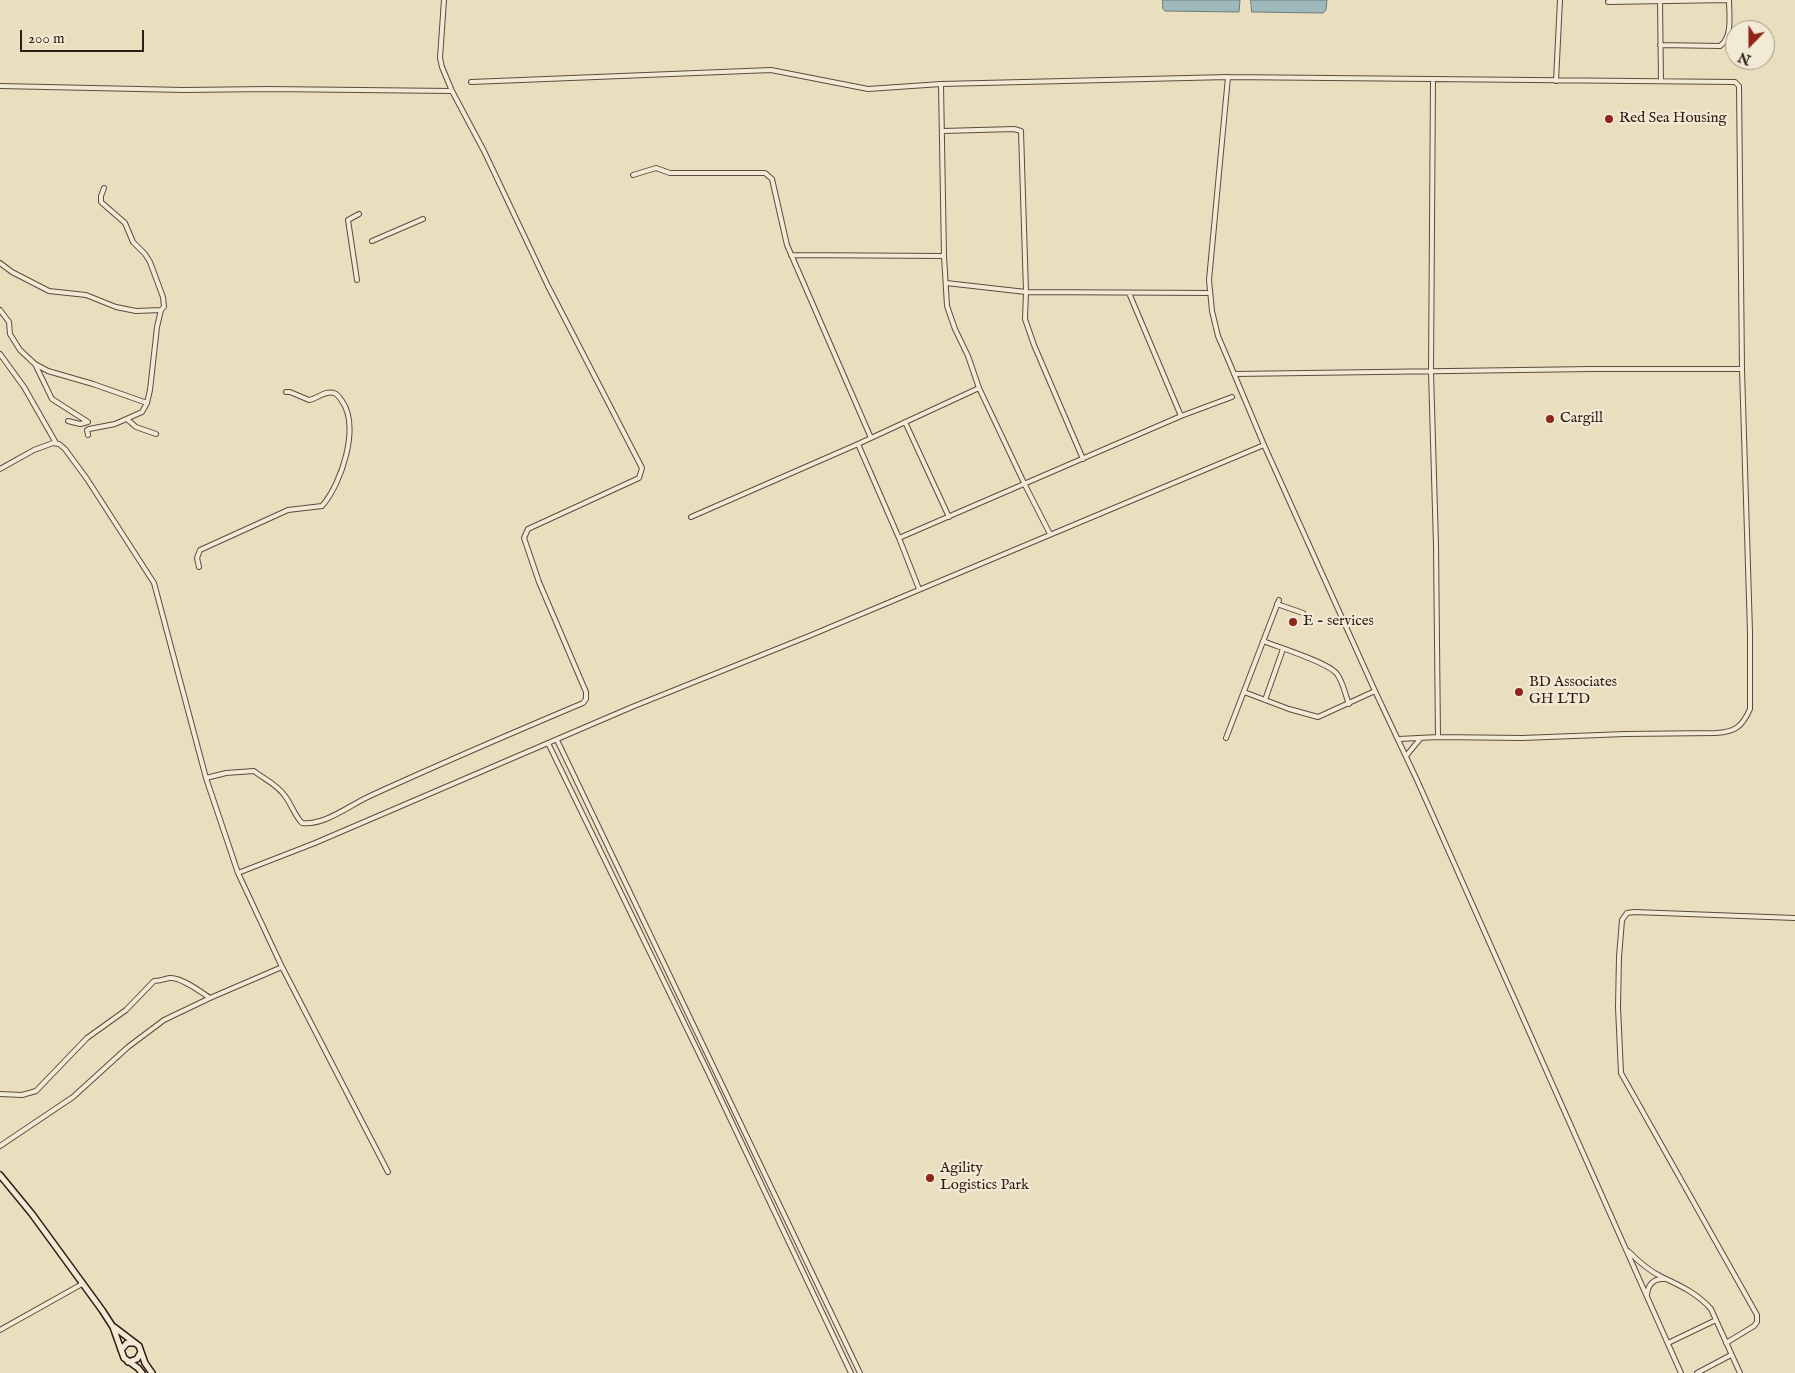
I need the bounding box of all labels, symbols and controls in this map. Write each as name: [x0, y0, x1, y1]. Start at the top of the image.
scale bar: [22, 20, 146, 52]
north arrow: [1725, 20, 1775, 70]
text: 200 m: [28, 29, 65, 48]
text: N: [1736, 47, 1754, 69]
place label: Red Sea Housing: [1619, 110, 1727, 128]
marker: Red Sea Housing: [1603, 113, 1615, 125]
place label: Cargill: [1560, 410, 1603, 428]
marker: Cargill: [1544, 413, 1556, 425]
place label: E - services: [1303, 613, 1374, 631]
marker: E - services: [1287, 616, 1299, 628]
place label: BD Associates GH LTD: [1529, 674, 1617, 709]
marker: BD Associates GH LTD: [1513, 686, 1525, 698]
place label: Agility Logistics Park: [940, 1160, 1029, 1195]
marker: Agility Logistics Park: [924, 1172, 936, 1184]

